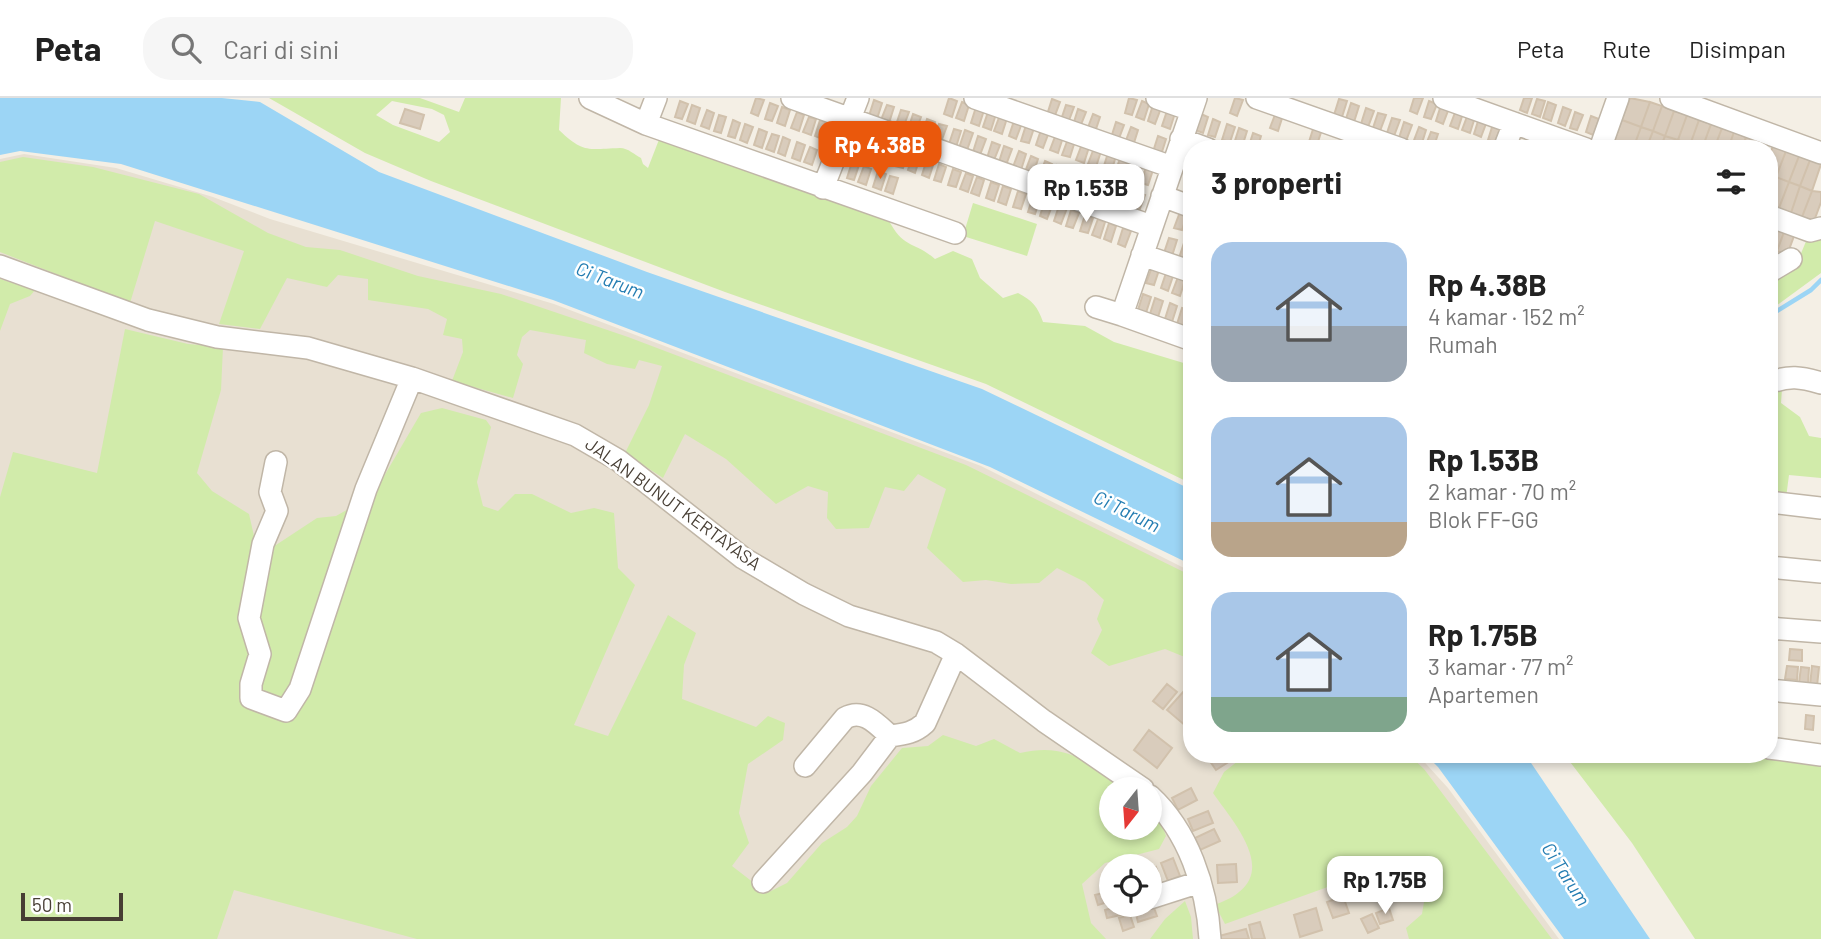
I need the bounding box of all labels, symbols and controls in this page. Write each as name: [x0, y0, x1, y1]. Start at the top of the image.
search box: [143, 17, 633, 80]
text: Peta: [35, 28, 101, 68]
icon: search: [167, 29, 205, 67]
text: Cari di sini: [223, 33, 339, 64]
text: Peta: [1517, 34, 1564, 63]
text: Rute: [1602, 34, 1651, 63]
text: Disimpan: [1689, 34, 1786, 63]
pin: Rp 4.38B: [808, 122, 952, 181]
text: Rp 4.38B: [834, 130, 926, 158]
icon: filters: [1712, 163, 1750, 201]
pin: Rp 1.53B: [1014, 164, 1158, 224]
text: 3 properti: [1211, 164, 1342, 200]
text: Rp 1.53B: [1043, 173, 1129, 201]
water label: Ci Tarum: [573, 256, 647, 303]
text: Rp 4.38B: [1428, 266, 1547, 302]
icon: home: [1267, 270, 1351, 354]
text: 4 kamar · 152 m²: [1428, 302, 1585, 330]
text: Rumah: [1428, 330, 1498, 358]
street label: JALAN BUNUT KERTAYASA: [581, 432, 766, 574]
text: Rp 1.53B: [1428, 441, 1539, 477]
icon: home: [1267, 445, 1351, 529]
text: 2 kamar · 70 m²: [1428, 477, 1576, 505]
water label: Ci Tarum: [1090, 485, 1164, 536]
text: Blok FF-GG: [1428, 505, 1539, 533]
text: Rp 1.75B: [1428, 616, 1538, 652]
icon: home: [1267, 620, 1351, 704]
text: 3 kamar · 77 m²: [1428, 652, 1574, 680]
text: Apartemen: [1428, 680, 1539, 708]
north arrow: [1099, 777, 1162, 840]
map controls: [1099, 777, 1162, 917]
water label: Ci Tarum: [1537, 838, 1595, 910]
button: locate: [1099, 854, 1162, 917]
pin: Rp 1.75B: [1313, 856, 1457, 916]
text: Rp 1.75B: [1343, 865, 1427, 893]
scale bar: [21, 890, 122, 922]
text: 50 m: [32, 893, 72, 916]

